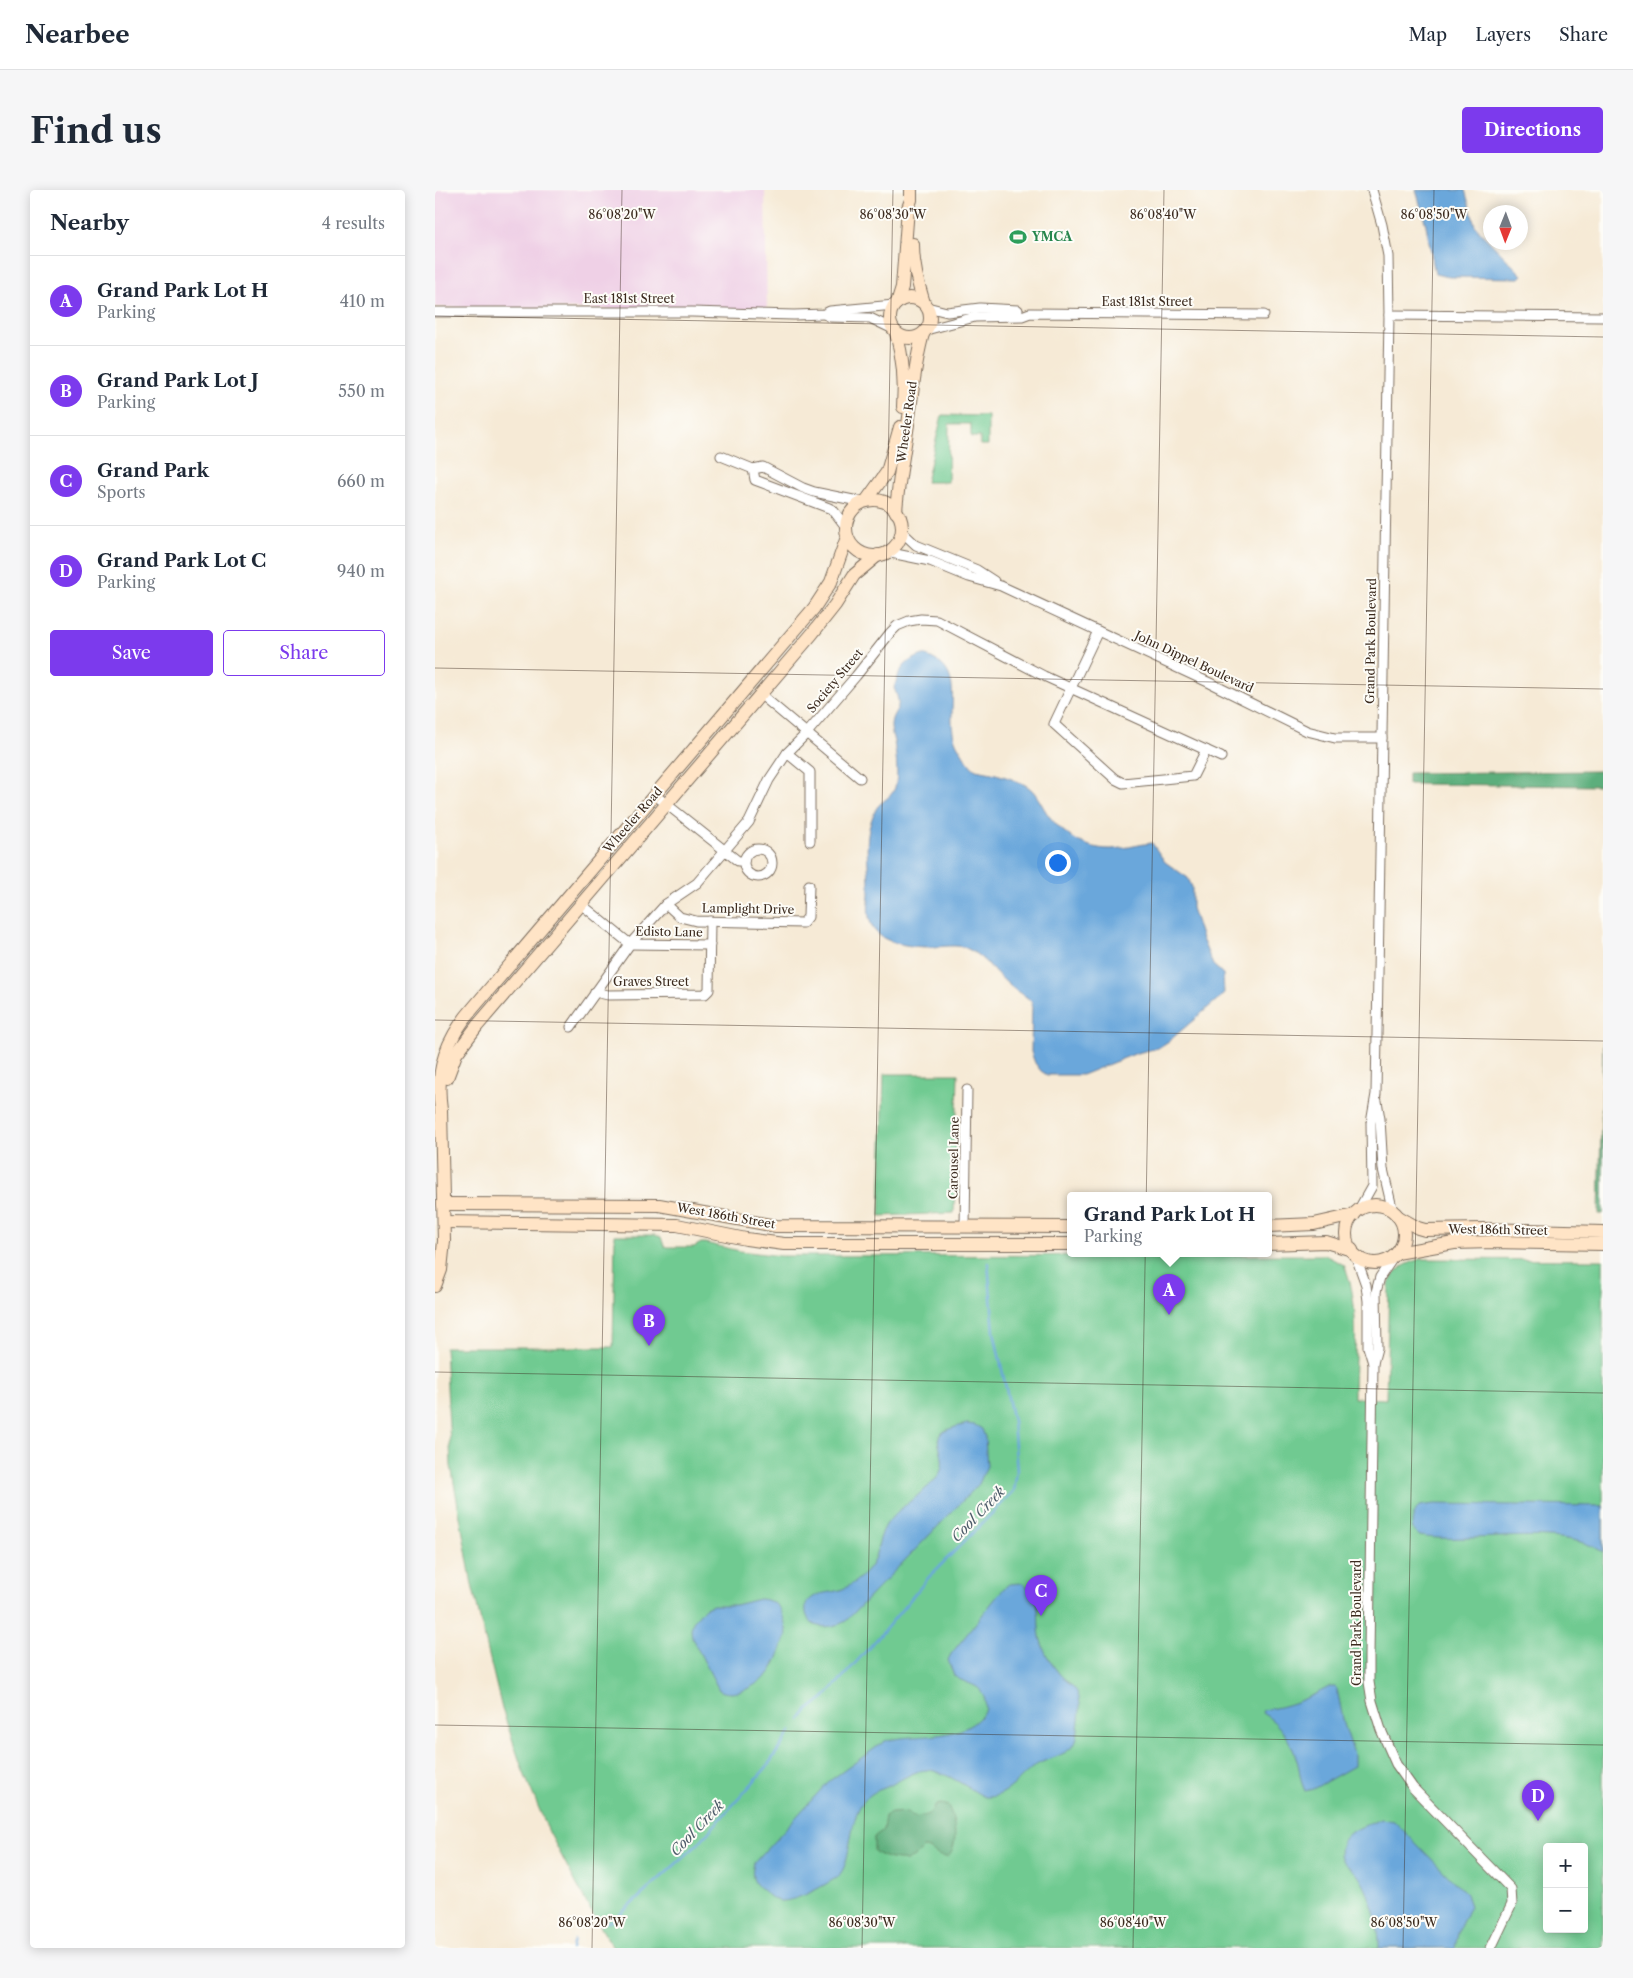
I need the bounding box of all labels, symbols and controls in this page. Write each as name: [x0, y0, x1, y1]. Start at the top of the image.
text: Nearbee: [25, 20, 130, 49]
text: Map: [1409, 24, 1447, 46]
text: Layers: [1475, 24, 1531, 46]
text: Share: [1559, 24, 1608, 46]
button: Directions: [1462, 107, 1603, 153]
text: Find us: [30, 109, 162, 152]
north arrow: [1483, 205, 1528, 250]
text: 86°08'20"W: [588, 207, 656, 222]
text: 86°08'30"W: [860, 207, 927, 222]
text: 86°08'40"W: [1130, 207, 1197, 222]
text: 86°08'50"W: [1401, 207, 1468, 222]
text: Nearby: [50, 210, 129, 235]
text: 4 results: [322, 213, 385, 233]
sports icon: YMCA: [1008, 227, 1028, 247]
place label: YMCA: [1031, 229, 1073, 244]
text: Grand Park Lot H: [97, 279, 268, 302]
text: A: [60, 291, 72, 311]
text: 410 m: [340, 291, 385, 311]
street label: East 181st Street: [583, 291, 675, 306]
street label: East 181st Street: [1101, 294, 1193, 309]
text: Parking: [97, 302, 155, 322]
text: Grand Park Lot J: [97, 369, 259, 392]
street label: Wheeler Road: [893, 379, 920, 465]
text: B: [60, 381, 72, 401]
text: 550 m: [338, 381, 385, 401]
text: Parking: [97, 392, 155, 412]
text: Grand Park: [97, 459, 209, 482]
text: C: [60, 471, 72, 491]
text: 660 m: [337, 471, 385, 491]
text: Sports: [97, 482, 146, 502]
text: Grand Park Lot C: [97, 549, 266, 572]
text: D: [59, 561, 73, 581]
text: 940 m: [337, 561, 385, 581]
text: Parking: [97, 572, 155, 592]
street label: Grand Park Boulevard: [1362, 577, 1379, 704]
street label: John Dippel Boulevard: [1131, 627, 1257, 696]
button: Save: [50, 630, 213, 676]
button: Share: [223, 630, 385, 676]
street label: Society Street: [803, 645, 866, 716]
street label: Wheeler Road: [599, 783, 666, 856]
your location: [1045, 850, 1071, 876]
street label: Lamplight Drive: [702, 900, 795, 917]
street label: Edisto Lane: [635, 923, 703, 940]
street label: Graves Street: [613, 974, 690, 989]
street label: Carousel Lane: [945, 1116, 962, 1199]
popup: [1067, 1192, 1272, 1257]
street label: West 186th Street: [675, 1199, 777, 1232]
text: Grand Park Lot H: [1084, 1203, 1255, 1226]
street label: West 186th Street: [1447, 1221, 1549, 1238]
text: Parking: [1084, 1226, 1142, 1246]
pin: A: [1153, 1274, 1185, 1315]
pin: B: [633, 1305, 665, 1346]
water label: Cool Creek: [947, 1482, 1009, 1545]
street label: Grand Park Boulevard: [1349, 1559, 1364, 1686]
pin: C: [1025, 1575, 1057, 1616]
pin: D: [1522, 1780, 1554, 1821]
water label: Cool Creek: [666, 1796, 728, 1859]
map controls: [1543, 1843, 1588, 1933]
button: +: [1543, 1843, 1588, 1888]
button: −: [1543, 1888, 1588, 1933]
text: 86°08'20"W: [558, 1915, 626, 1930]
text: 86°08'30"W: [829, 1915, 896, 1930]
text: 86°08'40"W: [1100, 1915, 1167, 1930]
text: 86°08'50"W: [1371, 1915, 1438, 1930]

